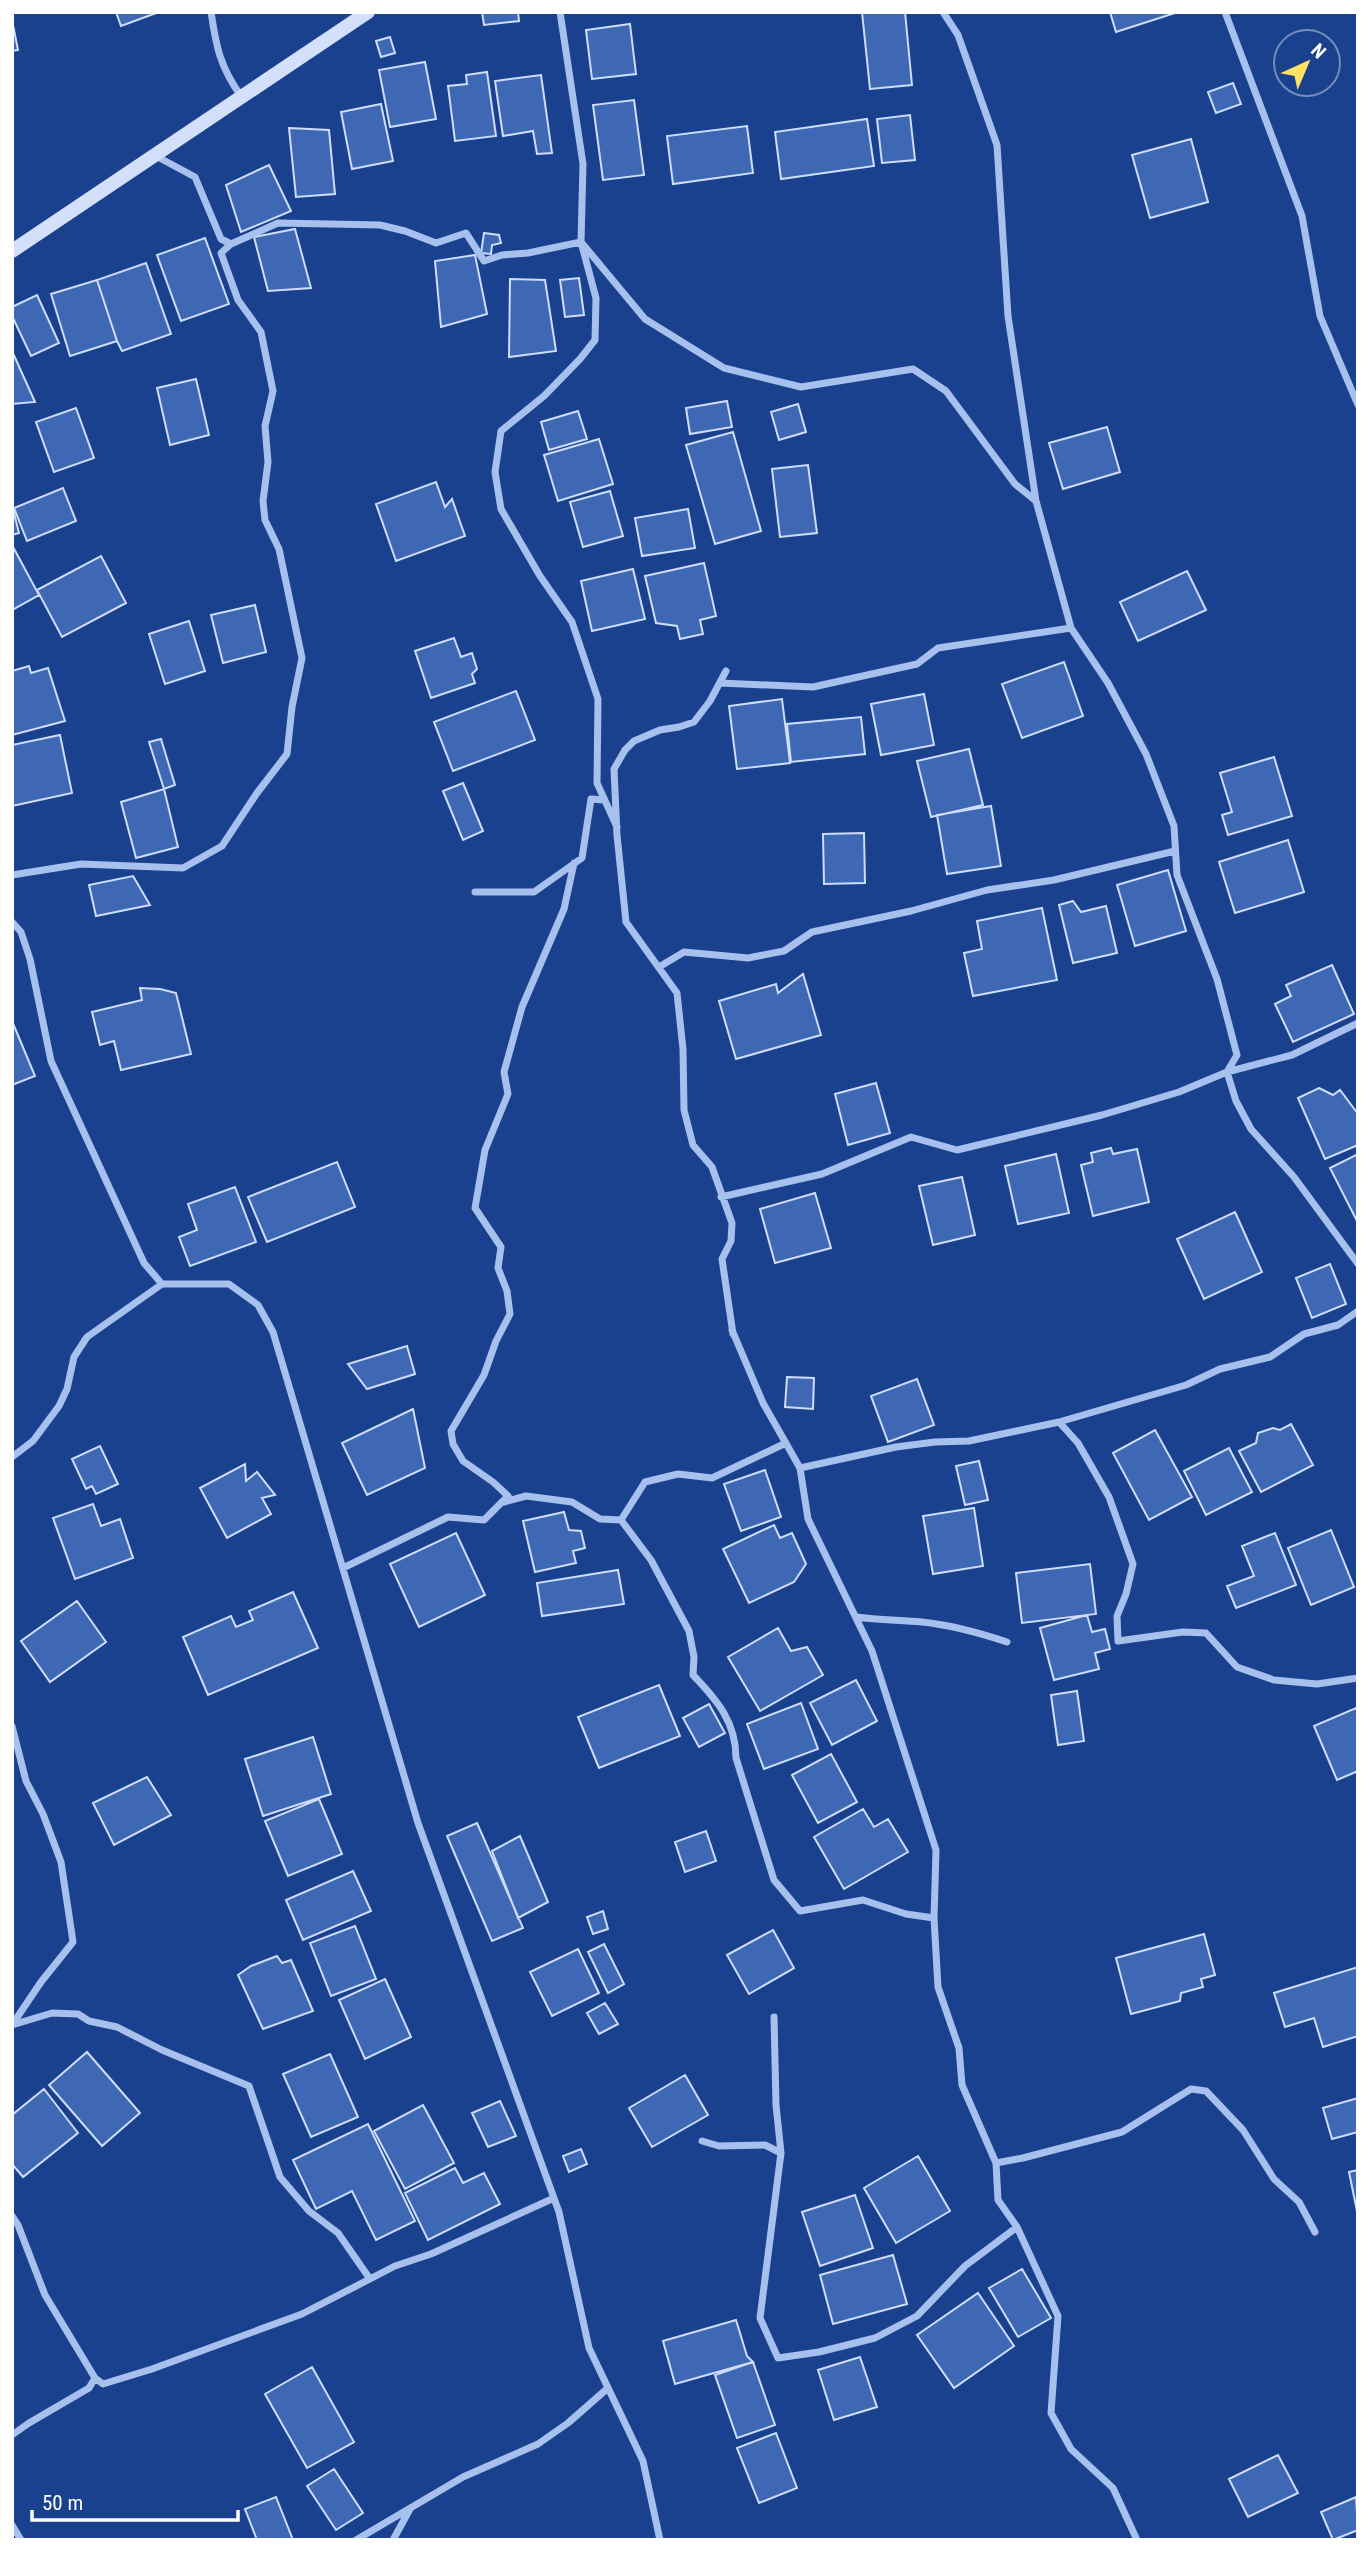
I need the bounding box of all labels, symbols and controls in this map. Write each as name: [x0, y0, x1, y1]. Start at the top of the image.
north arrow: [1272, 28, 1342, 98]
text: N: [1306, 39, 1331, 63]
scale bar: [32, 2478, 238, 2522]
text: 50 m: [42, 2491, 83, 2515]

